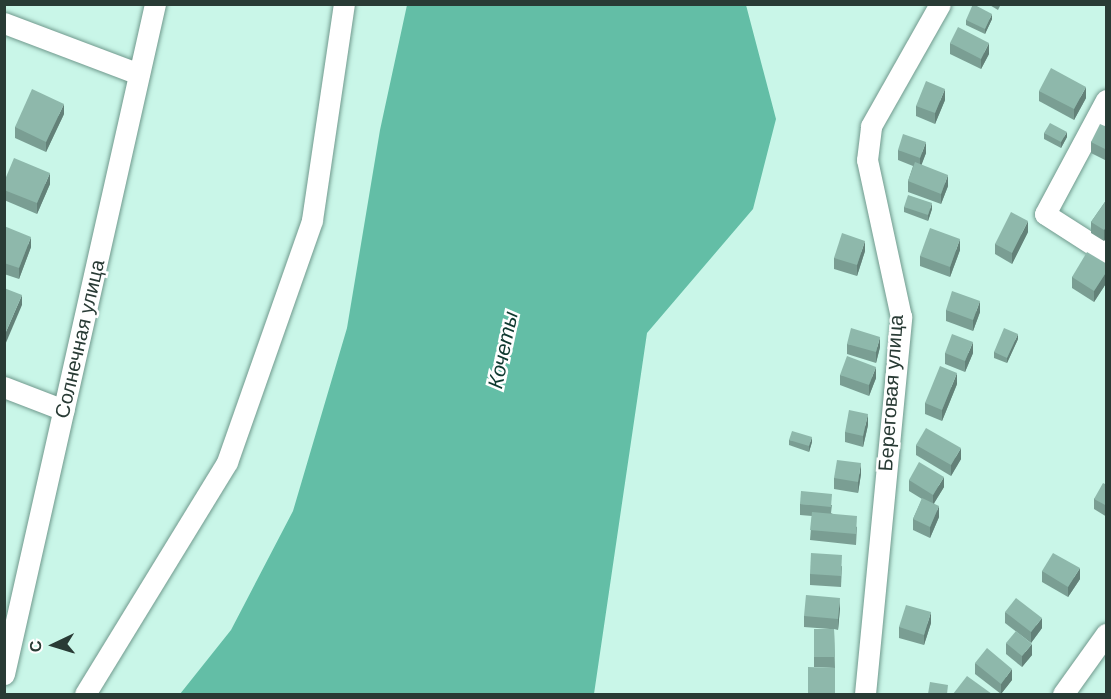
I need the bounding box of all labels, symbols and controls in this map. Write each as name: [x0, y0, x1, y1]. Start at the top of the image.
street label: Солнечная улица: [50, 257, 110, 421]
water label: Кочеты: [483, 309, 523, 391]
street label: Береговая улица: [874, 314, 908, 472]
north arrow: [24, 615, 84, 675]
text: С: [25, 640, 46, 653]

